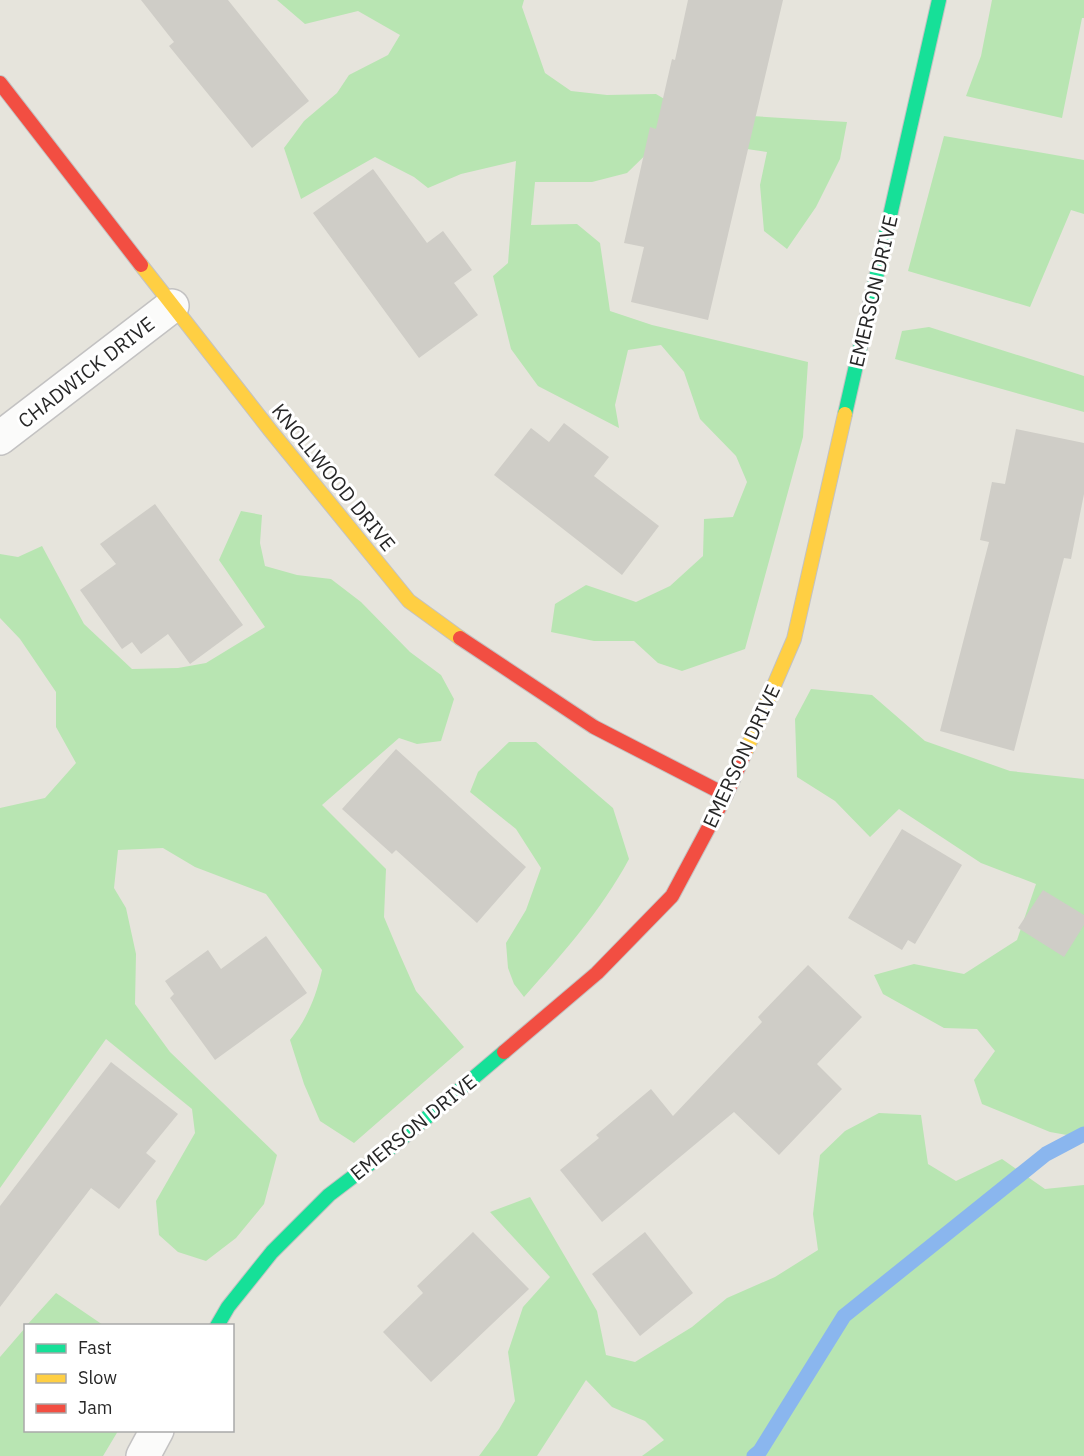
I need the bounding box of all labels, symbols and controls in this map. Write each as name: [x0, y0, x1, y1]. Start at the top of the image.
street label: EMERSON DRIVE: [842, 212, 904, 370]
street label: CHADWICK DRIVE: [12, 310, 160, 434]
street label: KNOLLWOOD DRIVE: [266, 397, 402, 557]
street label: EMERSON DRIVE: [696, 680, 786, 832]
street label: EMERSON DRIVE: [344, 1068, 482, 1186]
legend: [24, 1324, 234, 1432]
text: Fast: [78, 1336, 112, 1359]
text: Slow: [78, 1366, 117, 1389]
text: Jam: [78, 1396, 113, 1419]

